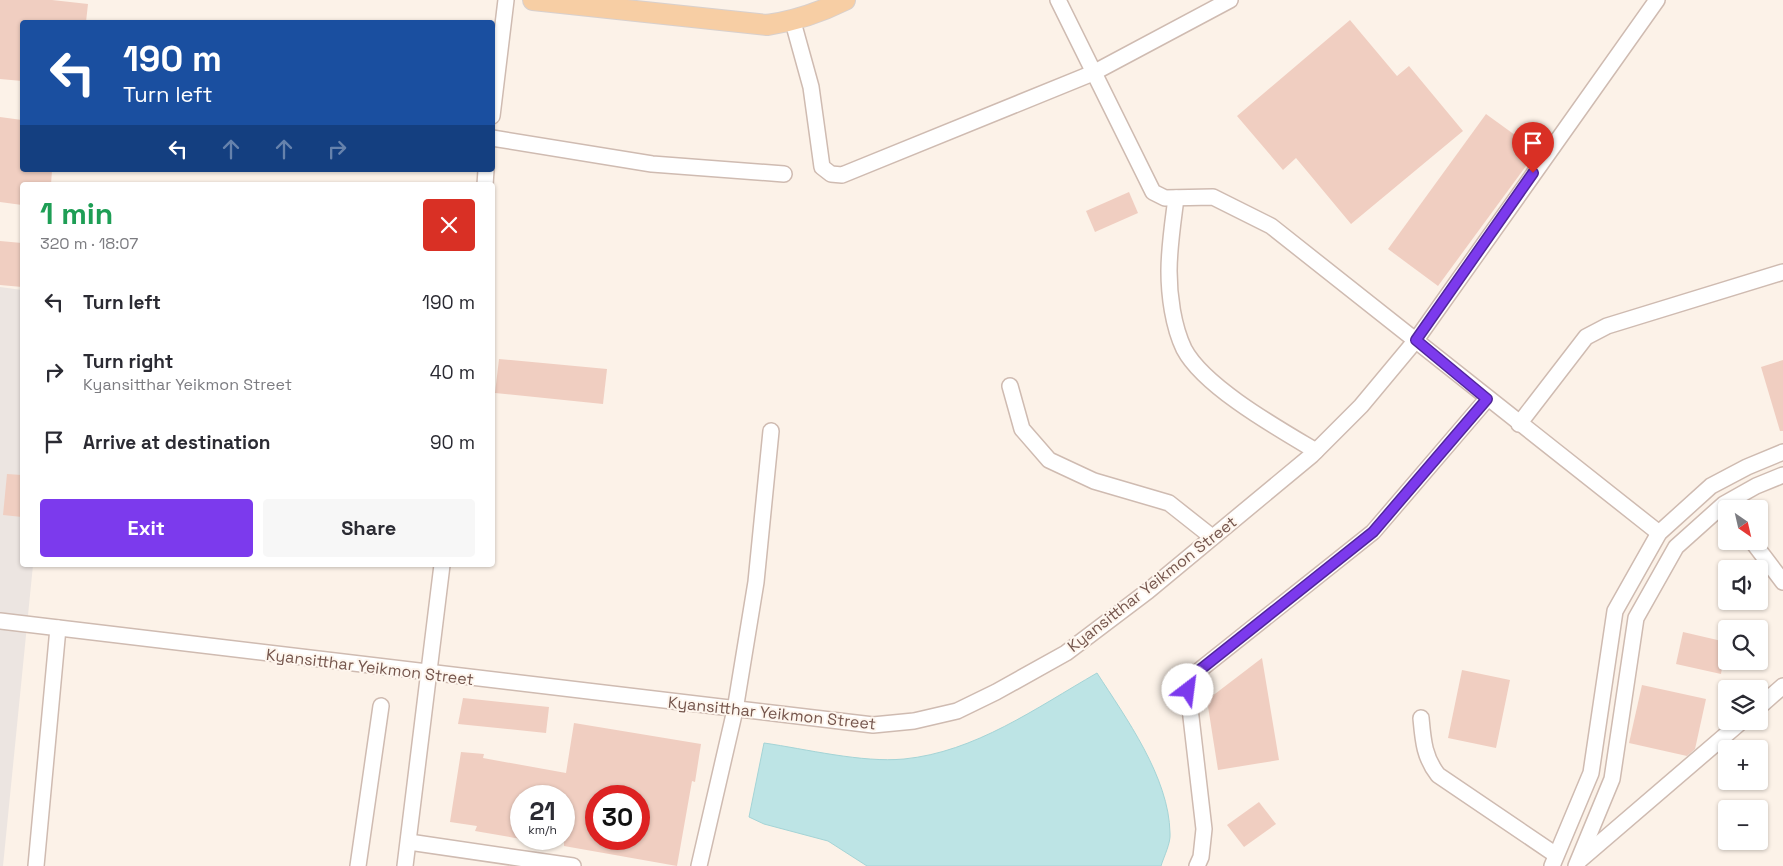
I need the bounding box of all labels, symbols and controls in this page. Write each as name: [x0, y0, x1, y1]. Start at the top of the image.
text: 190 m: [123, 37, 222, 81]
icon: left: [40, 40, 105, 105]
text: Turn left: [123, 80, 213, 108]
pin: [1512, 122, 1554, 173]
icon: arrive: [1519, 129, 1547, 157]
icon: left: [164, 135, 192, 163]
icon: ahead: [217, 135, 245, 163]
icon: ahead: [270, 135, 298, 163]
icon: right: [323, 135, 351, 163]
text: 1 min: [40, 194, 113, 233]
button: close: [423, 199, 475, 251]
text: 320 m · 18:07: [40, 233, 138, 254]
icon: left: [40, 288, 68, 316]
text: Turn left: [83, 290, 161, 315]
text: 190 m: [422, 290, 475, 315]
text: Turn right: [83, 349, 173, 374]
icon: right: [40, 358, 68, 386]
text: 40 m: [430, 360, 475, 385]
text: Kyansitthar Yeikmon Street: [83, 374, 292, 395]
icon: arrive: [40, 428, 68, 456]
text: Arrive at destination: [83, 430, 271, 455]
text: 90 m: [430, 430, 475, 455]
button: Exit: [40, 499, 253, 557]
button: Share: [263, 499, 475, 557]
north arrow: [1718, 500, 1768, 550]
map controls: [1718, 500, 1768, 850]
street label: Kyansitthar Yeikmon Street: [1063, 511, 1241, 657]
button: sound: [1718, 560, 1768, 610]
button: search: [1718, 620, 1768, 670]
street label: Kyansitthar Yeikmon Street: [265, 644, 475, 690]
position arrow: [1161, 663, 1213, 715]
button: layers: [1718, 680, 1768, 730]
street label: Kyansitthar Yeikmon Street: [667, 692, 877, 734]
button: +: [1718, 740, 1768, 790]
speed limit sign: 30: [585, 785, 650, 850]
text: 21: [529, 795, 556, 827]
button: −: [1718, 800, 1768, 850]
text: km/h: [528, 822, 557, 838]

